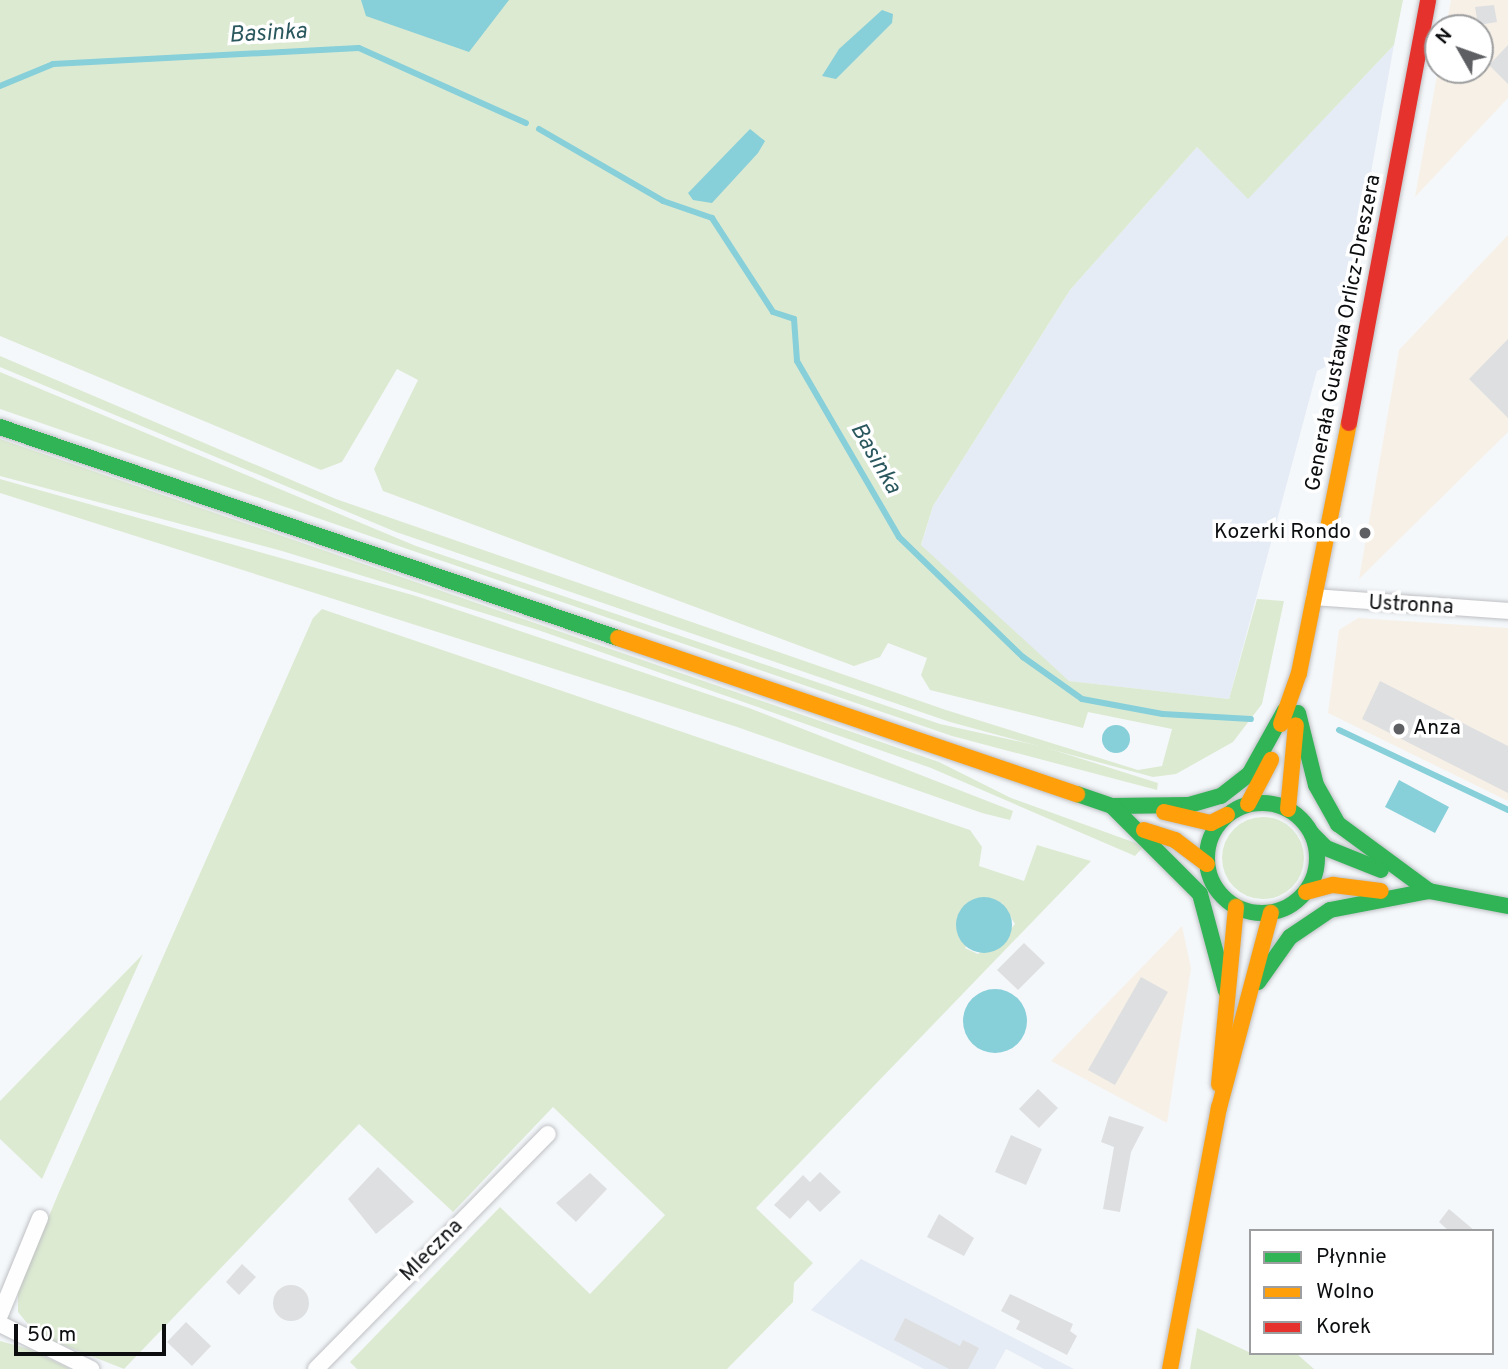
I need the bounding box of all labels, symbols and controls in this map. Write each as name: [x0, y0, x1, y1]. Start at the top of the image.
north arrow: [1424, 14, 1494, 84]
water label: Basinka: [228, 19, 308, 51]
text: N: [1431, 24, 1458, 50]
street label: Generała Gustawa Orlicz-Dreszera: [1301, 173, 1387, 493]
water label: Basinka: [843, 418, 905, 500]
place label: Kozerki Rondo: [1214, 520, 1351, 546]
marker: Kozerki Rondo: [1357, 525, 1373, 541]
street label: Ustronna: [1368, 591, 1454, 621]
place label: Anza: [1413, 716, 1461, 742]
marker: Anza: [1391, 721, 1407, 737]
street label: Mleczna: [396, 1215, 468, 1287]
legend: [1249, 1229, 1494, 1355]
text: Płynnie: [1316, 1244, 1387, 1271]
text: Wolno: [1316, 1279, 1374, 1306]
scale bar: [18, 1310, 170, 1354]
text: Korek: [1316, 1314, 1371, 1341]
text: 50 m: [27, 1322, 76, 1349]

